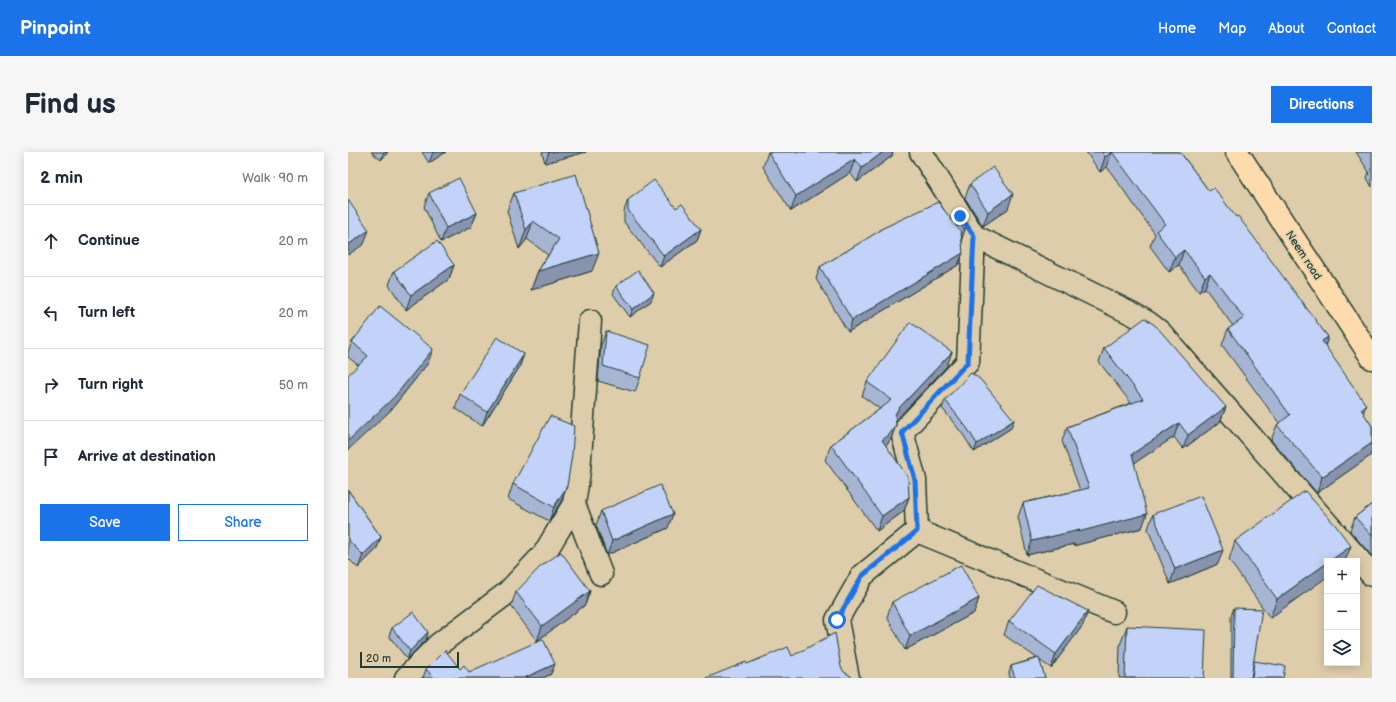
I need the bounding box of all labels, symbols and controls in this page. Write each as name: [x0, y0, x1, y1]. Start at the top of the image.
text: Pinpoint: [20, 17, 91, 40]
text: Home: [1158, 20, 1196, 37]
text: Map: [1218, 20, 1246, 37]
text: About: [1268, 20, 1305, 37]
text: Contact: [1327, 20, 1376, 37]
button: Directions: [1271, 86, 1372, 123]
text: Find us: [24, 88, 116, 121]
text: 2 min: [40, 168, 83, 188]
text: Walk · 90 m: [242, 170, 308, 186]
route end: [951, 207, 969, 225]
street label: Neem road: [1283, 228, 1324, 282]
icon: ahead: [40, 230, 62, 252]
text: Continue: [78, 231, 140, 250]
text: 20 m: [278, 233, 308, 249]
icon: left: [40, 302, 62, 324]
text: Turn left: [78, 303, 135, 322]
text: 20 m: [278, 305, 308, 321]
icon: right: [40, 374, 62, 396]
text: Turn right: [78, 375, 143, 394]
text: 50 m: [279, 377, 308, 393]
icon: arrive: [40, 446, 62, 468]
text: Arrive at destination: [78, 447, 216, 466]
button: Save: [40, 504, 170, 541]
button: Share: [178, 504, 308, 541]
map controls: [1324, 558, 1360, 666]
button: +: [1324, 558, 1360, 594]
button: −: [1324, 594, 1360, 630]
route start: [828, 611, 846, 629]
button: layers: [1324, 630, 1360, 666]
scale bar: [360, 650, 459, 669]
text: 20 m: [366, 652, 391, 665]

